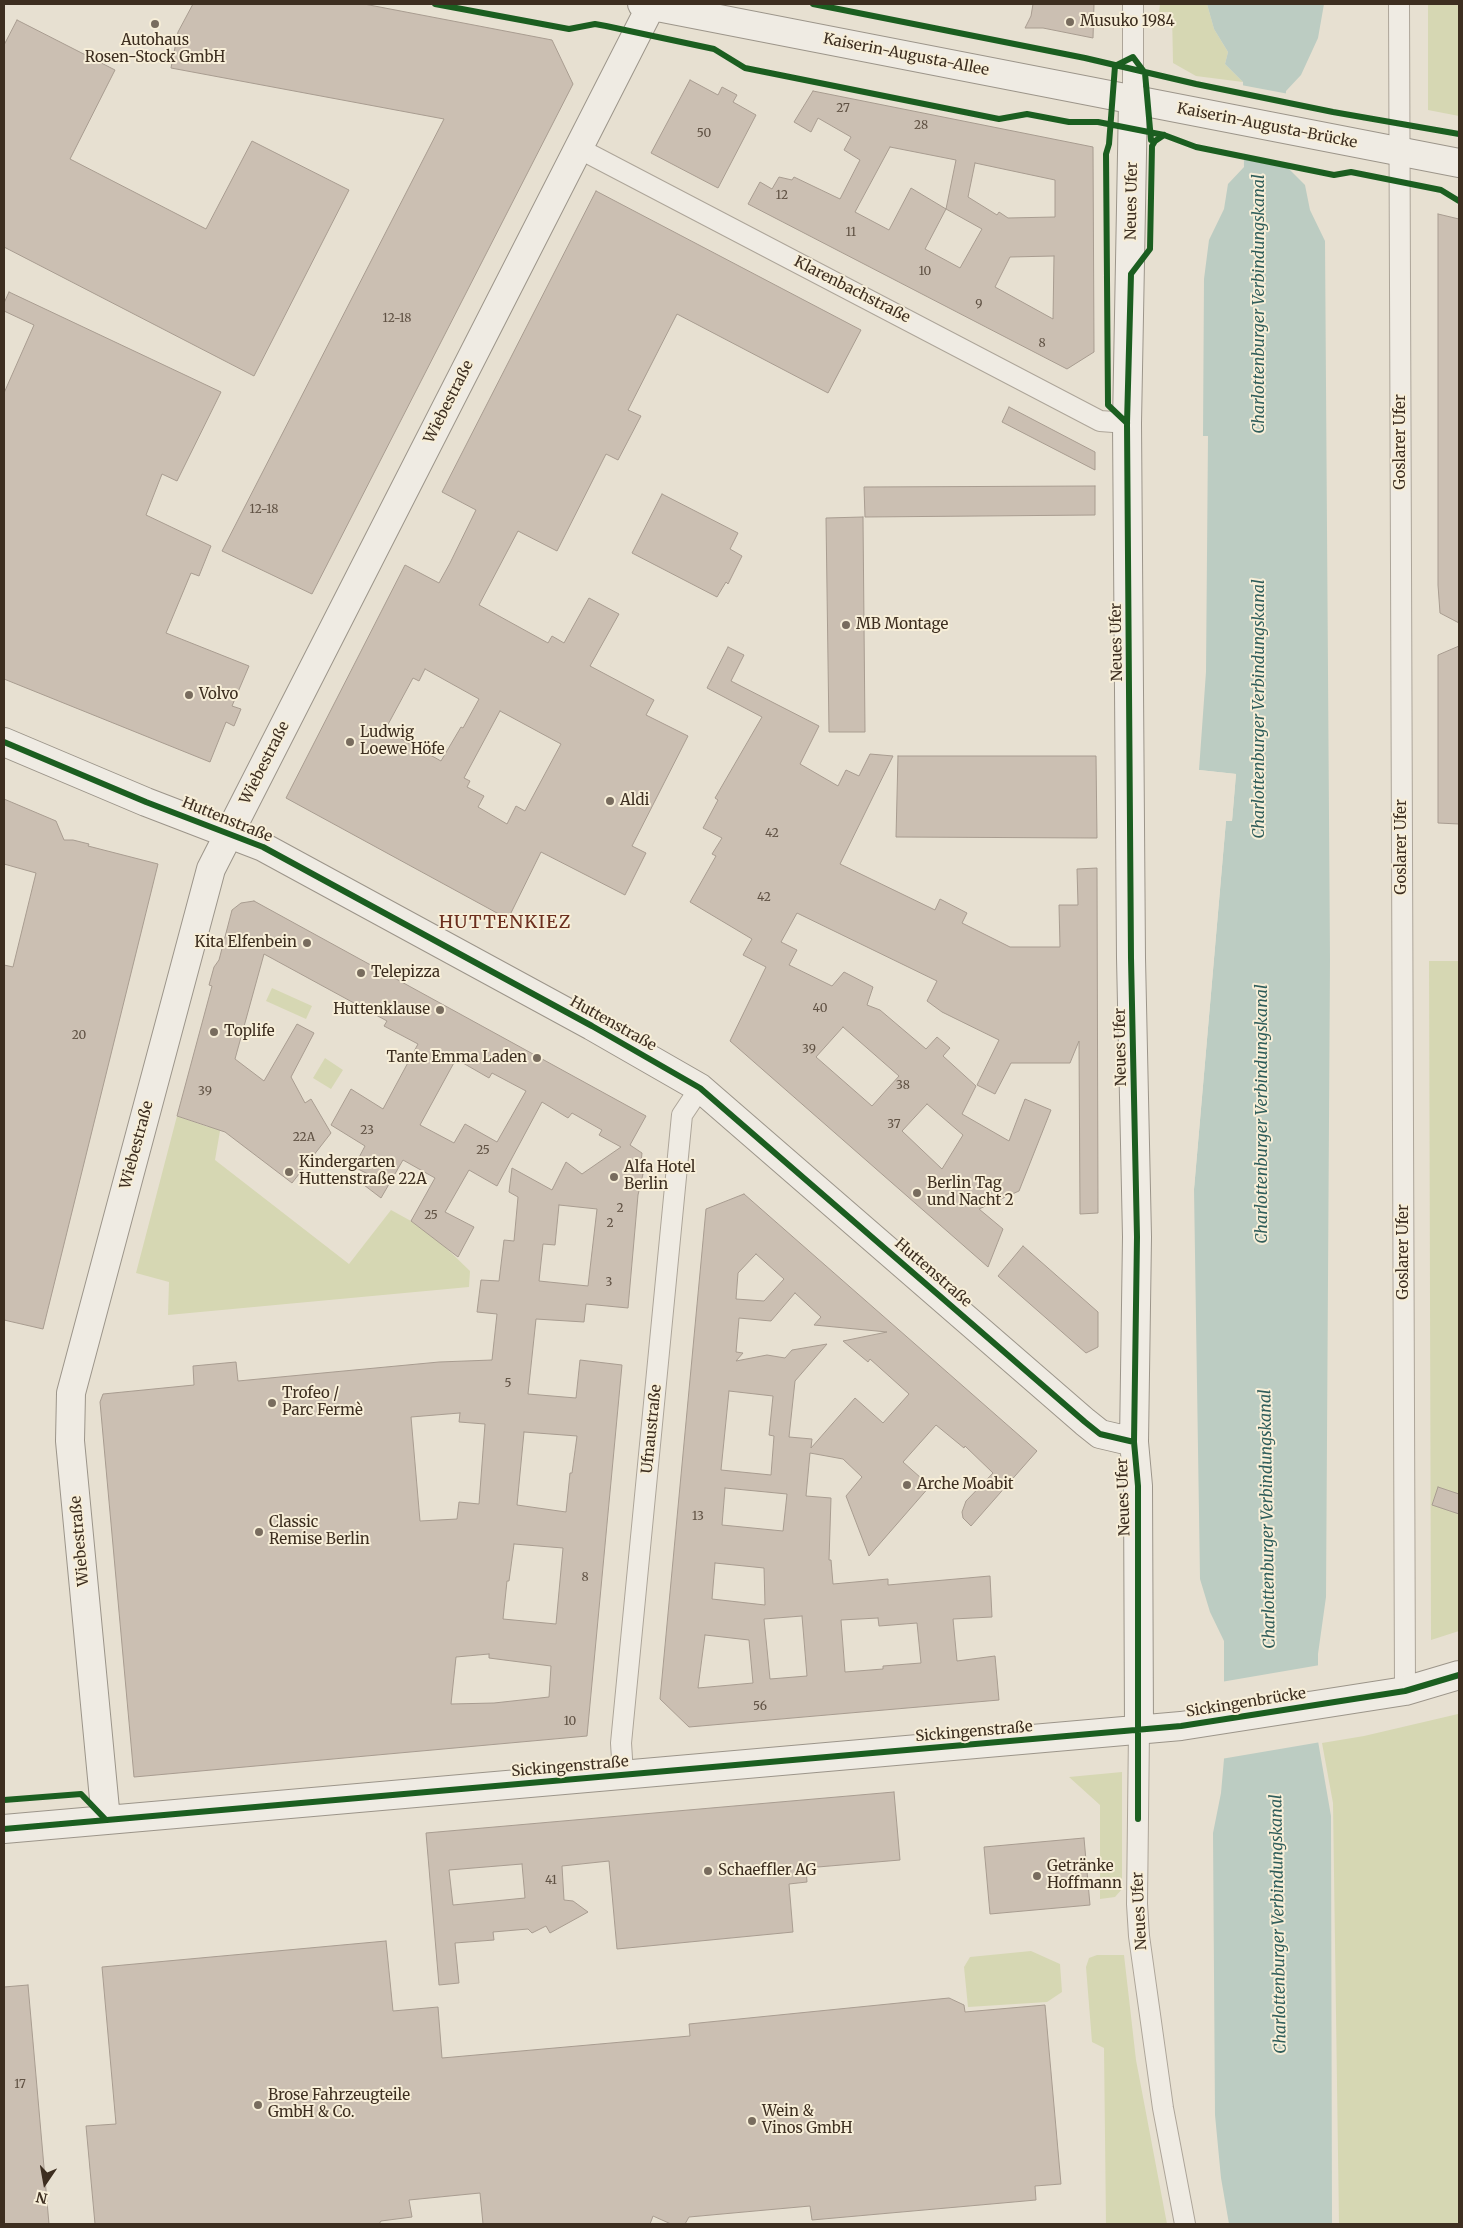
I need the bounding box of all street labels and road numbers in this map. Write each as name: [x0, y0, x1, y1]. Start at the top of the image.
street label: Kaiserin-Augusta-Allee: [822, 30, 990, 80]
street label: Kaiserin-Augusta-Brücke: [1175, 100, 1359, 152]
street label: Neues Ufer: [1122, 162, 1142, 240]
street label: Klarenbachstraße: [791, 253, 913, 327]
street label: Wiebestraße: [420, 358, 478, 446]
street label: Goslarer Ufer: [1392, 394, 1410, 490]
street label: Neues Ufer: [1107, 603, 1127, 681]
street label: Wiebestraße: [236, 719, 294, 807]
street label: Huttenstraße: [179, 794, 275, 846]
street label: Goslarer Ufer: [1393, 799, 1411, 895]
street label: Huttenstraße: [567, 993, 659, 1055]
street label: Neues Ufer: [1111, 1008, 1131, 1086]
street label: Wiebestraße: [117, 1099, 157, 1191]
street label: Goslarer Ufer: [1395, 1204, 1413, 1300]
street label: Huttenstraße: [891, 1235, 975, 1311]
street label: Ufnaustraße: [638, 1383, 666, 1475]
street label: Neues Ufer: [1114, 1457, 1134, 1537]
street label: Wiebestraße: [67, 1495, 93, 1587]
street label: Sickingenbrücke: [1185, 1685, 1307, 1721]
street label: Sickingenstraße: [915, 1718, 1033, 1746]
street label: Sickingenstraße: [511, 1753, 629, 1781]
street label: Neues Ufer: [1129, 1871, 1151, 1951]

